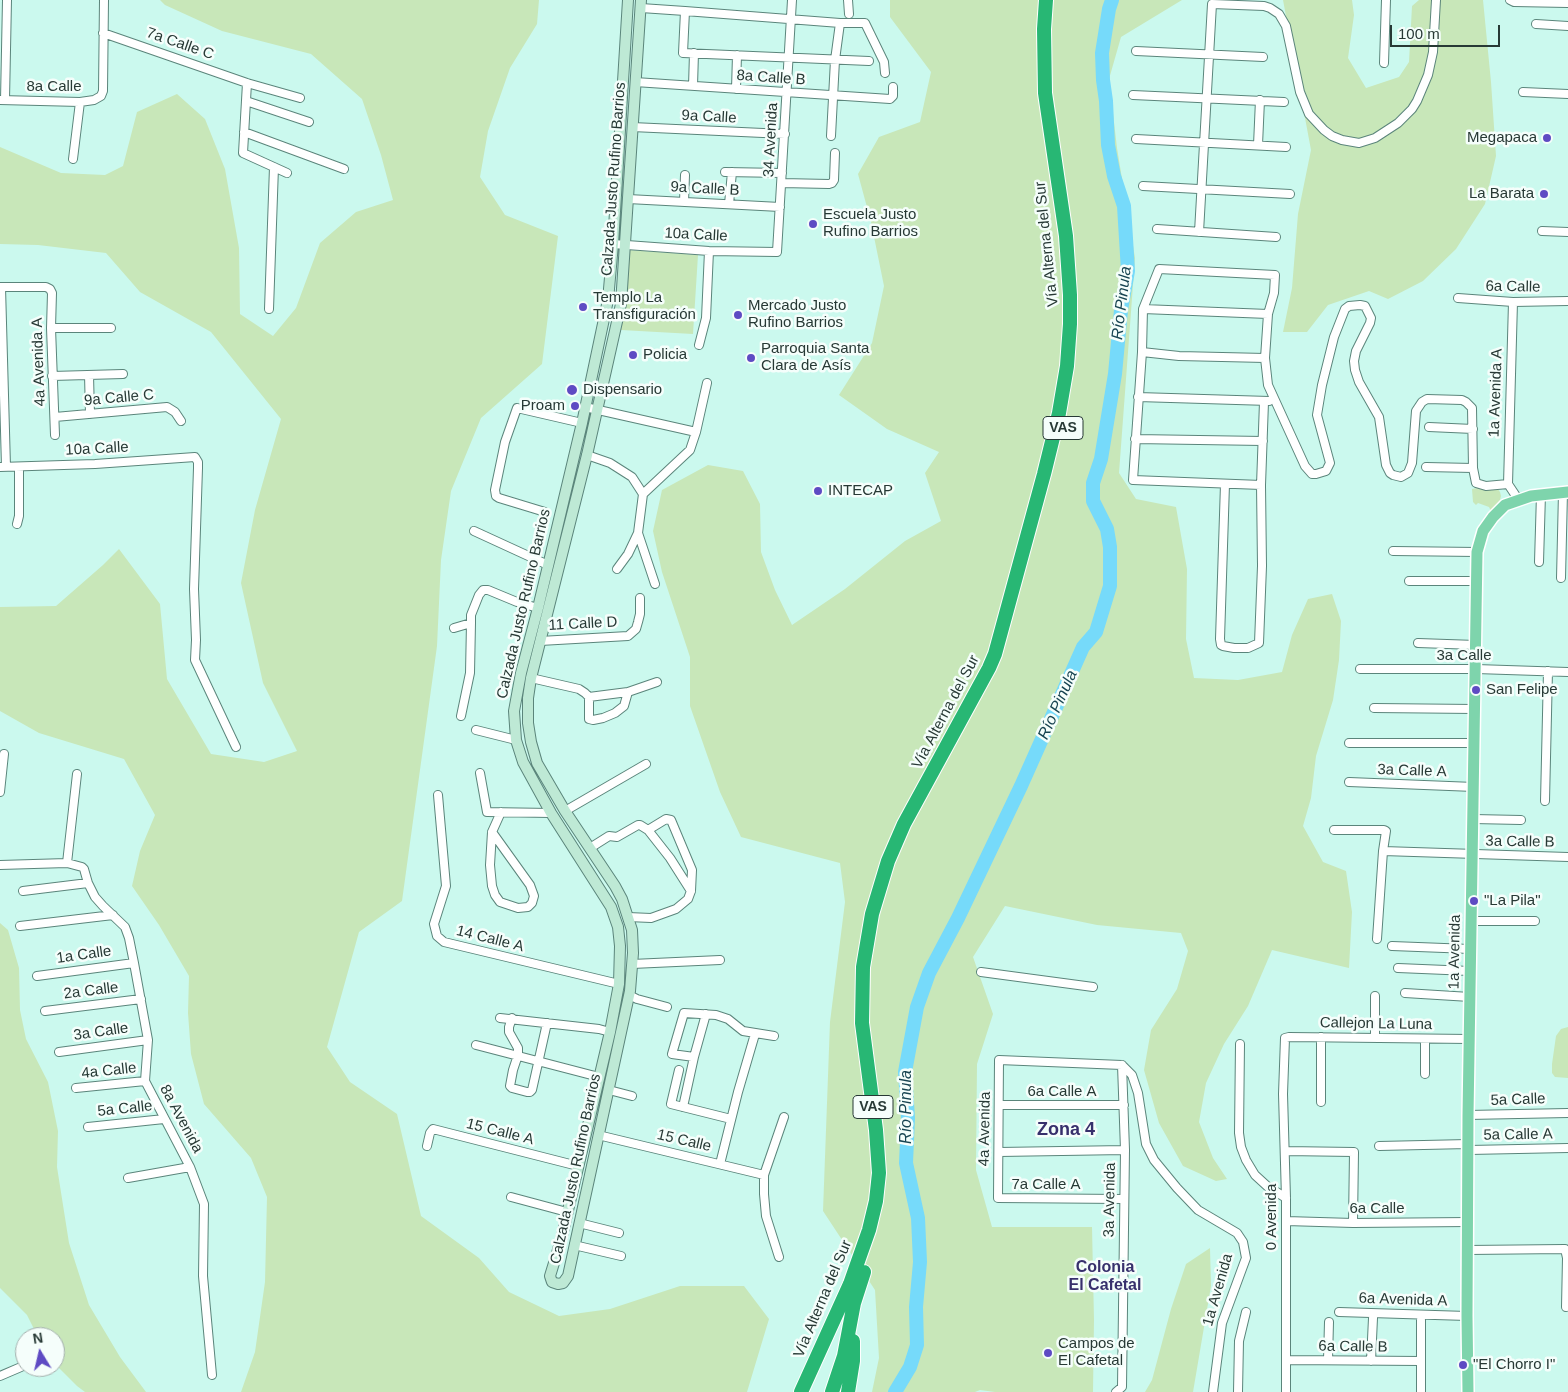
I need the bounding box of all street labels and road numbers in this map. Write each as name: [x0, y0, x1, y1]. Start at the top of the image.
street label: 7a Calle C: [144, 24, 216, 64]
street label: 8a Calle B: [736, 67, 806, 89]
street label: 8a Calle: [26, 78, 82, 96]
street label: Calzada Justo Rufino Barrios: [598, 81, 630, 277]
street label: 34 Avenida: [760, 102, 782, 178]
street label: 9a Calle: [681, 107, 737, 127]
street label: 9a Calle B: [670, 178, 740, 200]
street label: Vía Alterna del Sur: [1031, 180, 1063, 308]
street label: 10a Calle: [664, 224, 728, 246]
street label: 6a Calle: [1485, 278, 1541, 296]
street label: 4a Avenida A: [28, 317, 50, 407]
street label: 1a Avenida A: [1485, 348, 1507, 438]
street label: 9a Calle C: [83, 386, 155, 410]
road number: VAS: [1043, 416, 1083, 439]
street label: 10a Calle: [65, 438, 129, 460]
street label: Calzada Justo Rufino Barrios: [493, 507, 555, 701]
street label: 11 Calle D: [548, 613, 618, 635]
street label: 3a Calle: [1436, 647, 1492, 665]
street label: Vía Alterna del Sur: [908, 652, 984, 772]
street label: 3a Calle A: [1377, 761, 1447, 781]
street label: 3a Calle B: [1485, 832, 1555, 852]
street label: 1a Avenida: [1445, 914, 1465, 990]
street label: 14 Calle A: [454, 922, 526, 956]
street label: 1a Calle: [55, 942, 113, 968]
street label: 2a Calle: [63, 979, 119, 1003]
street label: Callejon La Luna: [1320, 1014, 1432, 1034]
street label: 3a Calle: [72, 1019, 130, 1045]
street label: 4a Calle: [81, 1059, 137, 1083]
street label: Calzada Justo Rufino Barrios: [547, 1072, 605, 1266]
street label: 8a Avenida: [155, 1082, 207, 1156]
street label: 6a Calle A: [1027, 1083, 1097, 1101]
street label: 5a Calle: [1490, 1090, 1546, 1110]
street label: 4a Avenida: [975, 1091, 995, 1167]
road number: VAS: [853, 1096, 893, 1118]
street label: 5a Calle: [97, 1097, 153, 1121]
street label: 15 Calle A: [464, 1115, 536, 1149]
street label: 5a Calle A: [1483, 1125, 1553, 1145]
street label: 15 Calle: [655, 1126, 713, 1156]
street label: 3a Avenida: [1100, 1162, 1120, 1238]
street label: 7a Calle A: [1011, 1176, 1081, 1194]
street label: 0 Avenida: [1263, 1184, 1281, 1250]
street label: 6a Calle: [1349, 1200, 1405, 1218]
street label: Vía Alterna del Sur: [790, 1238, 856, 1360]
street label: 1a Avenida: [1199, 1252, 1237, 1328]
street label: 6a Avenida A: [1358, 1289, 1448, 1311]
street label: 6a Calle B: [1318, 1337, 1388, 1357]

